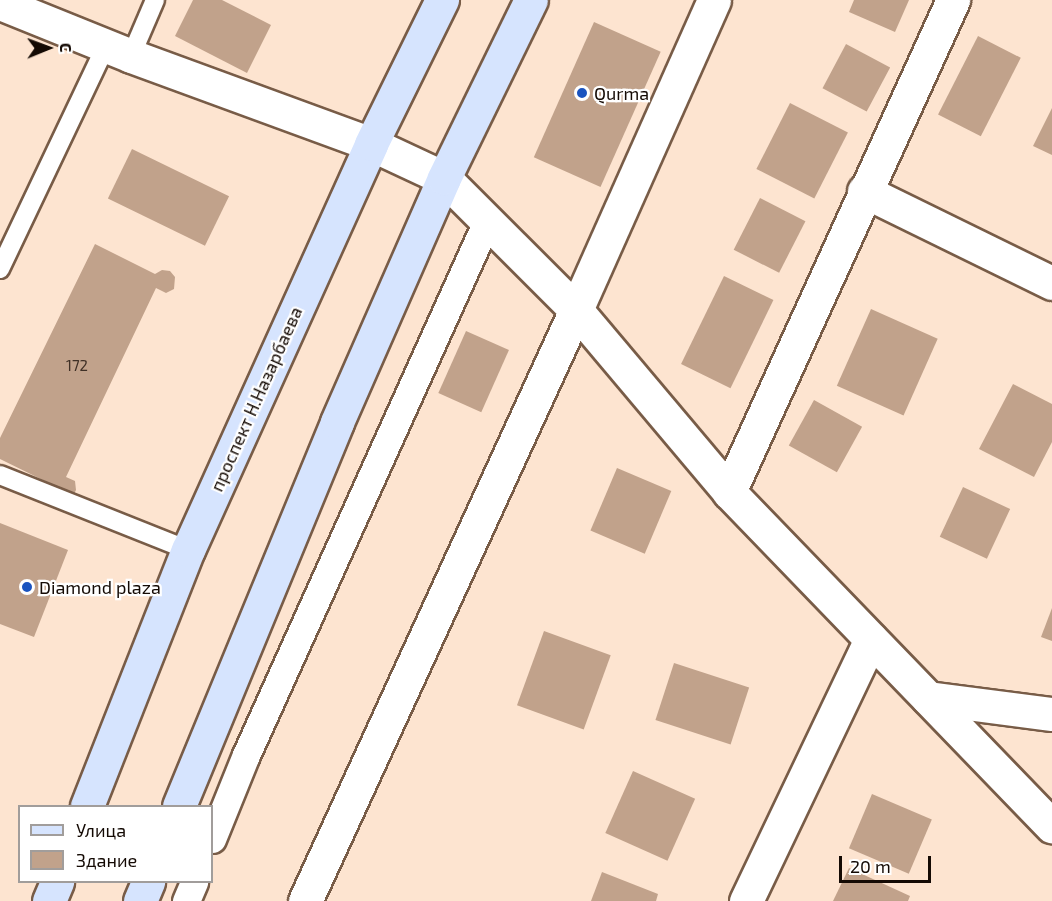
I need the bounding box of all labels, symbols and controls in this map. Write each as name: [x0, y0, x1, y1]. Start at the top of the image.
north arrow: [18, 18, 78, 78]
text: С: [57, 43, 76, 53]
place label: Qurma: [594, 82, 649, 104]
marker: Qurma: [575, 86, 589, 100]
street label: проспект Н.Назарбаева: [205, 303, 307, 495]
house number: 172: [66, 357, 88, 375]
place label: Diamond plaza: [39, 576, 161, 598]
marker: Diamond plaza: [20, 580, 34, 594]
legend: [18, 805, 213, 883]
text: Улица: [76, 819, 126, 841]
scale bar: [842, 844, 934, 882]
text: Здание: [76, 849, 137, 871]
text: 20 m: [850, 855, 891, 877]

